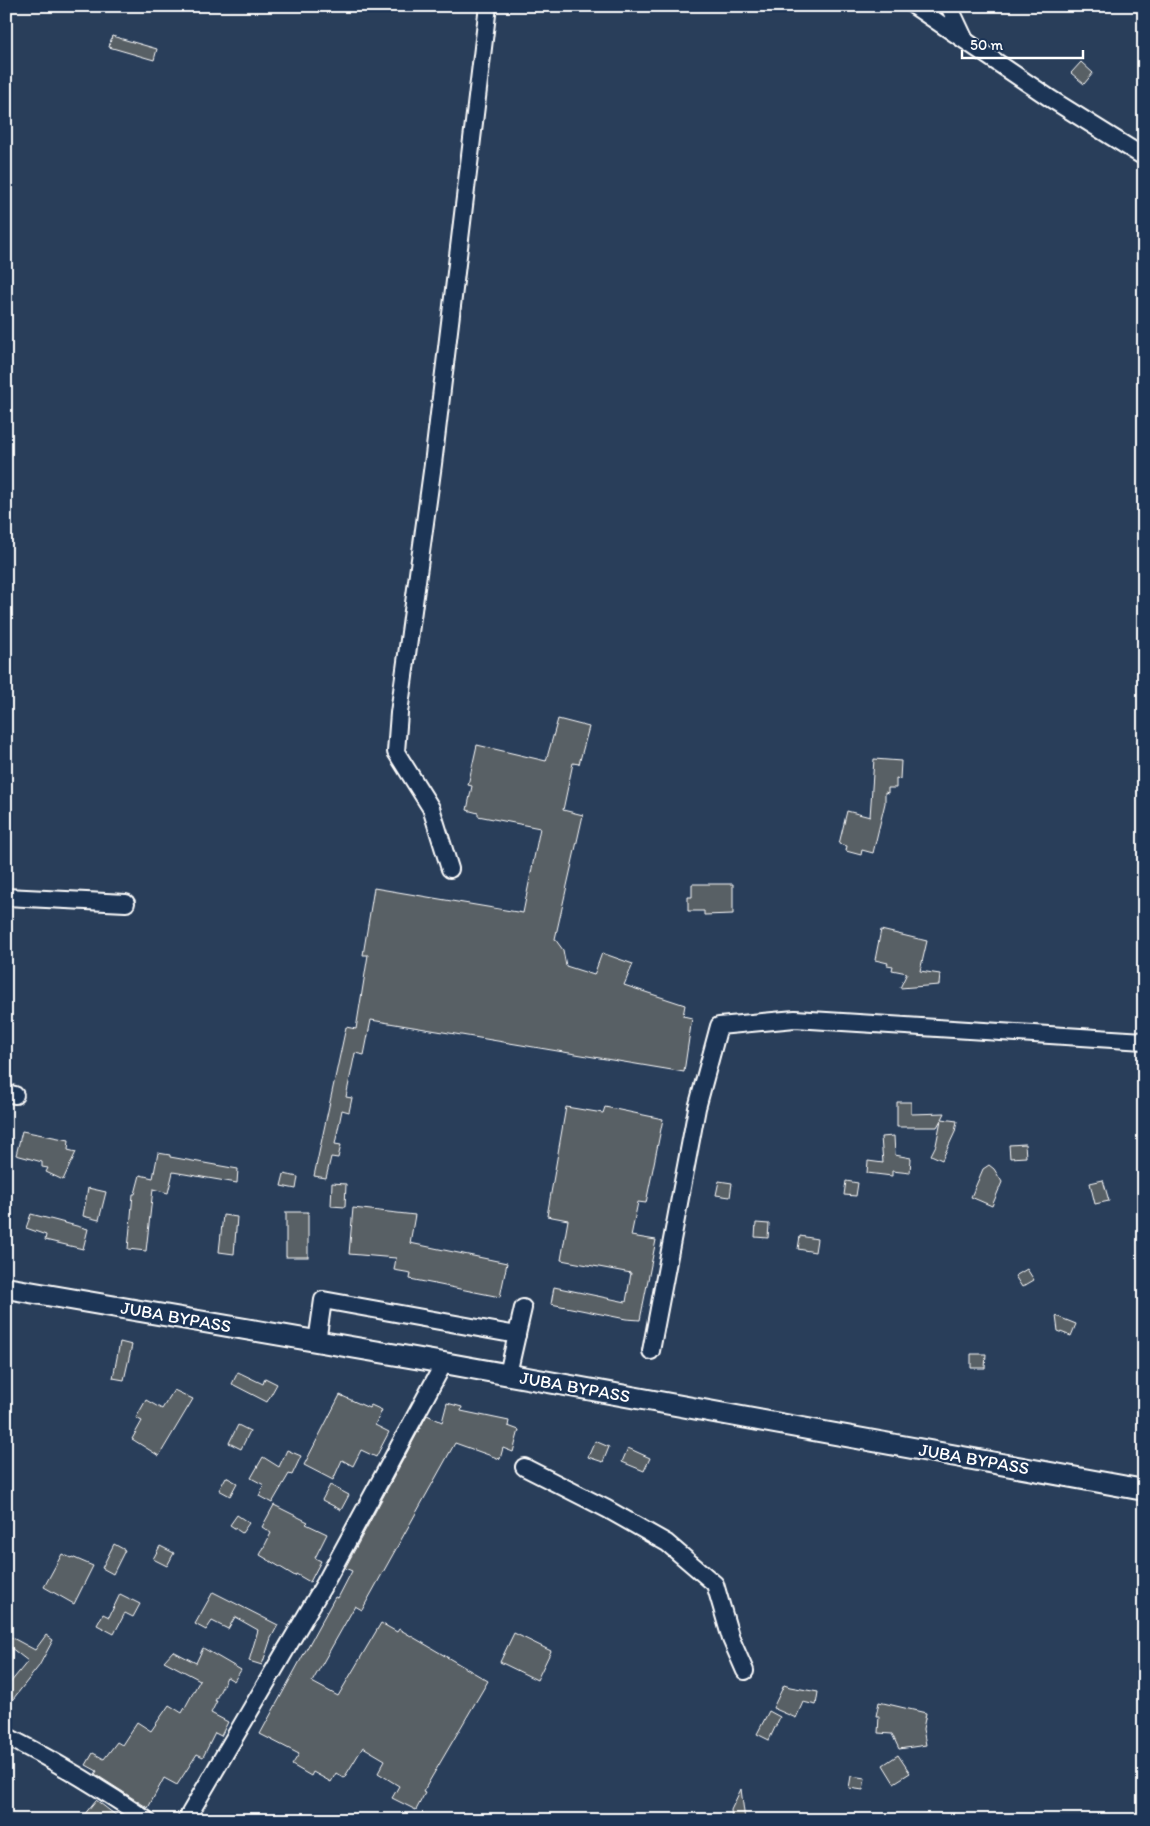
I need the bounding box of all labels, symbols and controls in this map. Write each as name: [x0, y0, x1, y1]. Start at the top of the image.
scale bar: [962, 28, 1084, 60]
text: 50 m: [970, 36, 1003, 54]
street label: JUBA BYPASS: [119, 1296, 233, 1338]
street label: JUBA BYPASS: [518, 1366, 632, 1408]
street label: JUBA BYPASS: [917, 1438, 1031, 1480]

